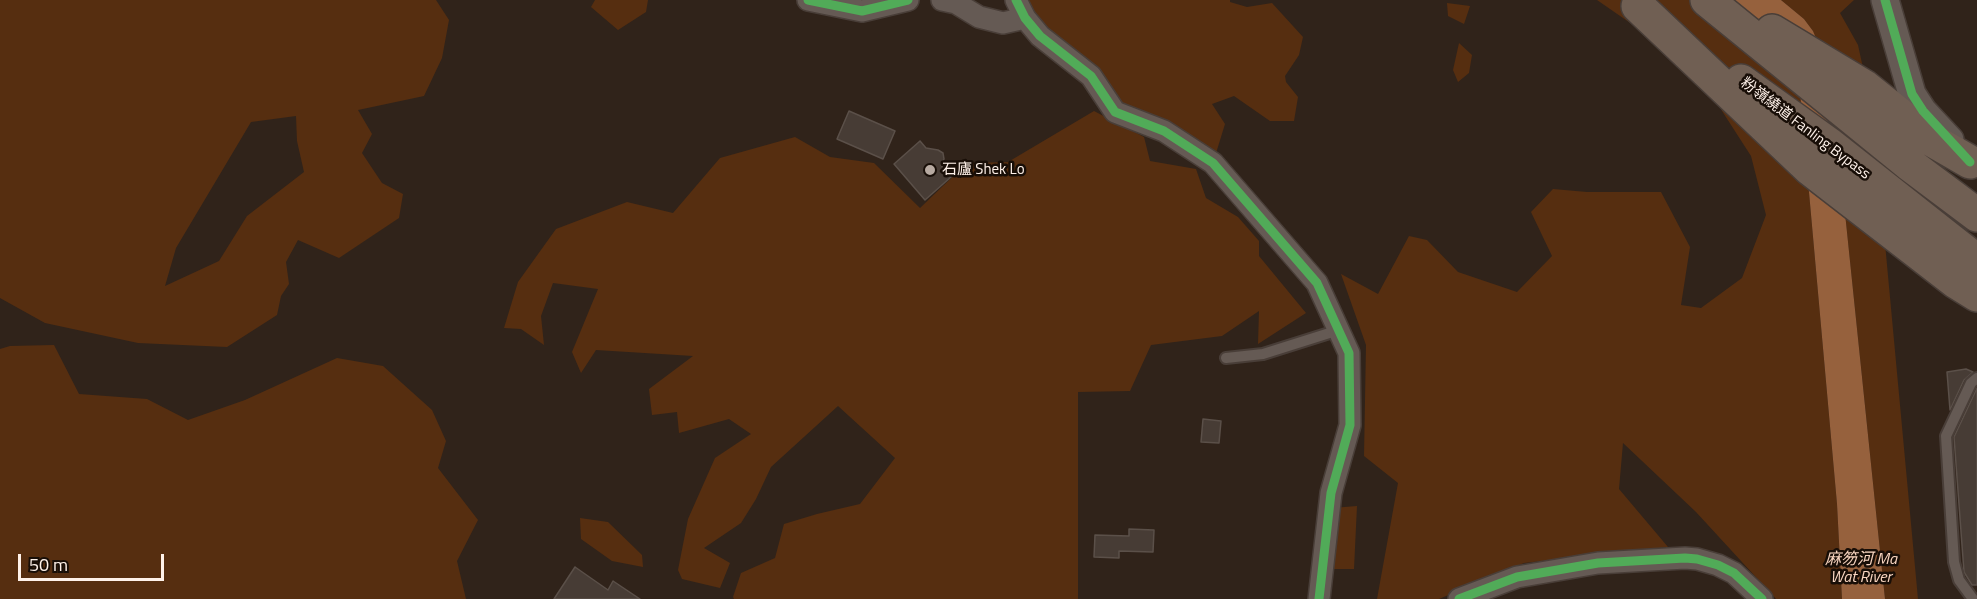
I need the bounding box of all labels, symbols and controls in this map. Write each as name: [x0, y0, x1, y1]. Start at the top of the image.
street label: 粉嶺繞道 Fanling Bypass: [1737, 74, 1873, 184]
place label: 石廬 Shek Lo: [942, 161, 1025, 179]
marker: 石廬 Shek Lo: [923, 163, 937, 177]
scale bar: [21, 542, 166, 580]
water label: 麻笏河 Ma Wat River: [1825, 550, 1897, 588]
text: 50 m: [29, 551, 68, 578]

